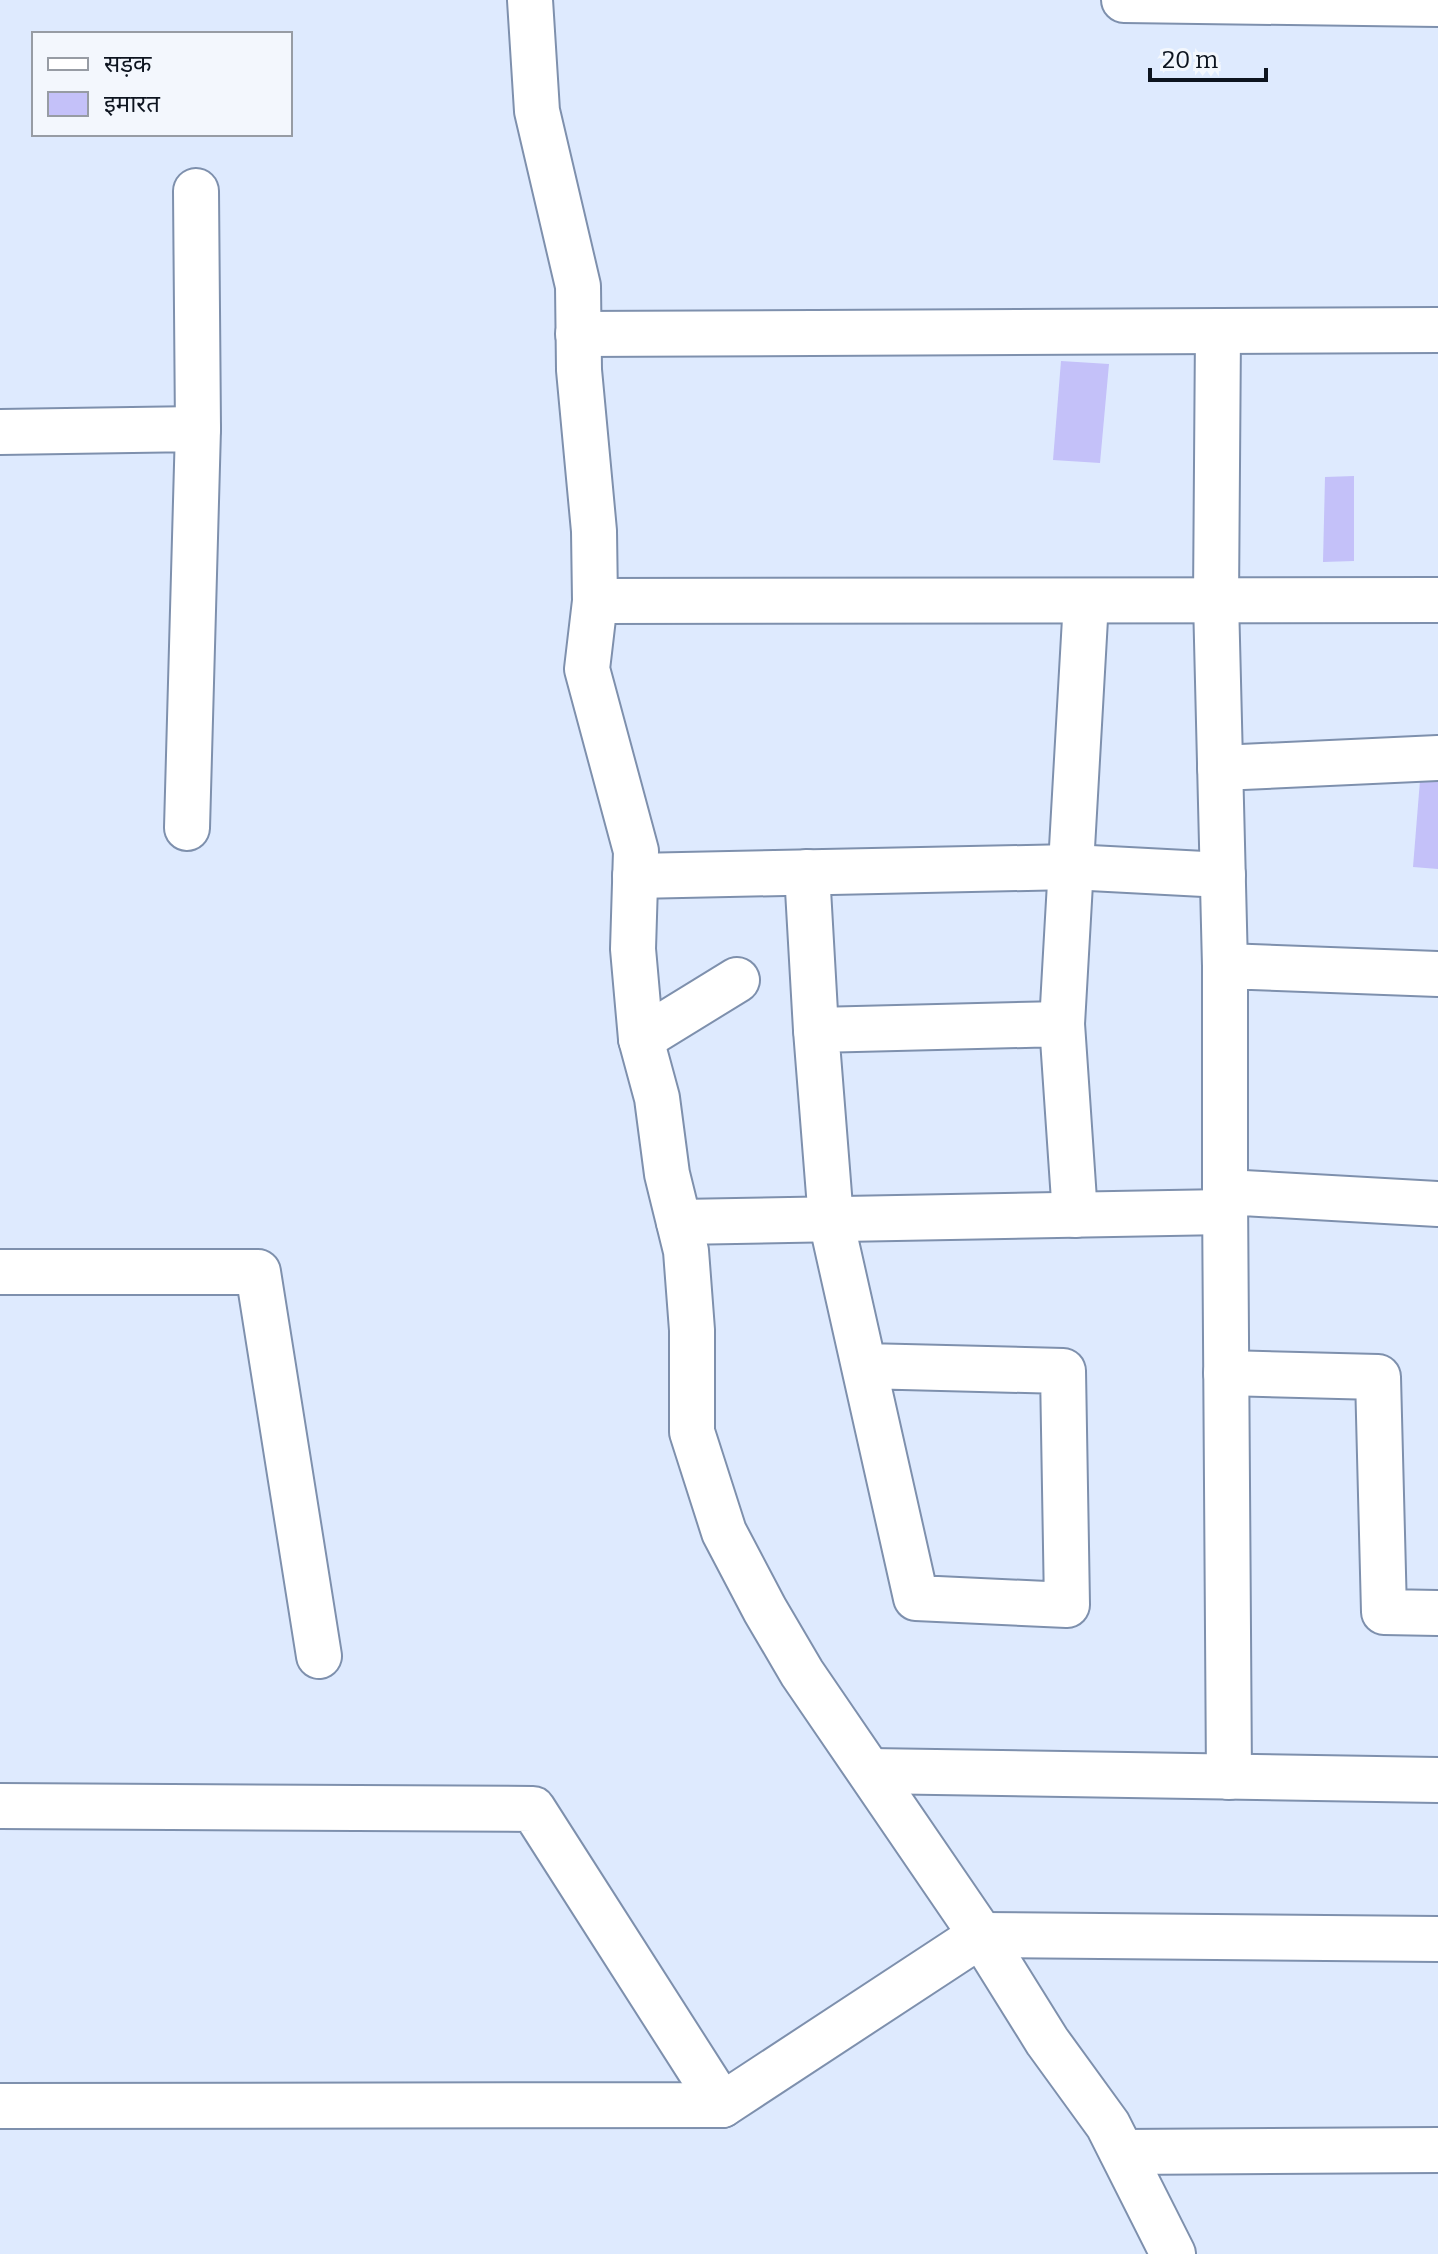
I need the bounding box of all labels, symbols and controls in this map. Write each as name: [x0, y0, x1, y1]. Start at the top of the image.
legend: [32, 32, 292, 136]
scale bar: [1150, 32, 1266, 82]
text: 20 m: [1162, 46, 1218, 74]
text: सड़क: [104, 50, 152, 78]
text: इमारत: [104, 90, 161, 118]

